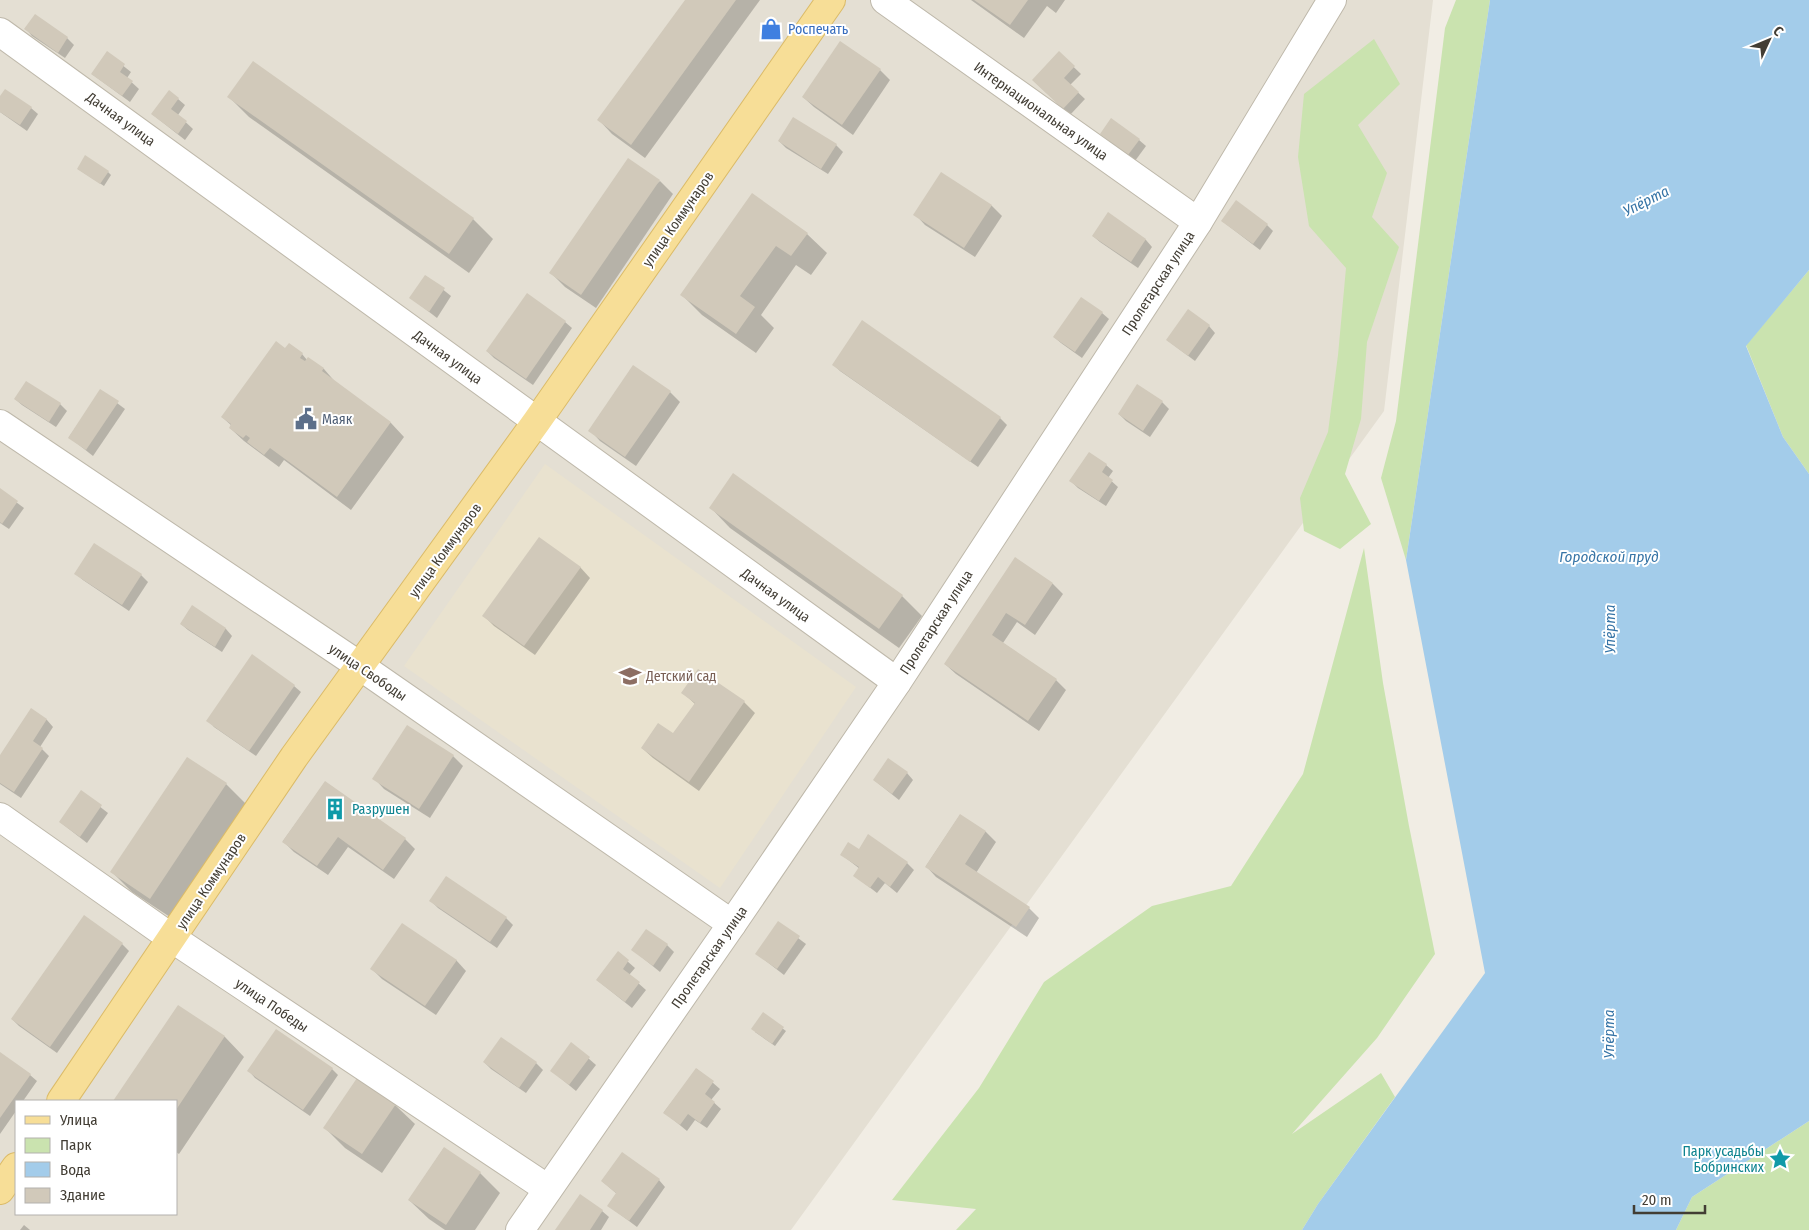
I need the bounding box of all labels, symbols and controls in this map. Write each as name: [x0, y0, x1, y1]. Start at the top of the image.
north arrow: [1744, 15, 1794, 65]
shop icon: Роспечать: [758, 16, 784, 42]
place label: Роспечать: [788, 21, 849, 38]
text: С: [1769, 23, 1787, 40]
street label: Интернациональная улица: [970, 59, 1111, 164]
street label: Дачная улица: [82, 88, 159, 150]
street label: улица Коммунаров: [639, 168, 718, 270]
water label: Упёрта: [1620, 182, 1672, 220]
street label: Пролетарская улица: [1118, 228, 1199, 339]
street label: Дачная улица: [409, 326, 486, 388]
public building icon: Маяк: [293, 406, 319, 432]
place label: Маяк: [322, 411, 353, 428]
street label: улица Коммунаров: [405, 500, 485, 601]
water label: Городской пруд: [1559, 548, 1659, 566]
street label: Дачная улица: [737, 564, 814, 626]
street label: Пролетарская улица: [896, 567, 977, 678]
water label: Упёрта: [1601, 604, 1619, 653]
street label: улица Свободы: [325, 640, 410, 705]
school or university icon: Детский сад: [617, 663, 643, 689]
place label: Детский сад: [645, 668, 716, 685]
building icon: Разрушен: [322, 796, 348, 822]
place label: Разрушен: [352, 801, 410, 818]
street label: улица Коммунаров: [173, 830, 250, 933]
street label: Пролетарская улица: [668, 903, 751, 1012]
street label: улица Победы: [232, 975, 312, 1036]
water label: Упёрта: [1600, 1009, 1618, 1058]
legend: [15, 1100, 178, 1215]
text: Улица: [59, 1111, 98, 1129]
text: Парк: [60, 1136, 91, 1154]
place label: Парк усадьбы Бобринских: [1682, 1143, 1765, 1176]
place icon: Парк усадьбы Бобринских: [1767, 1146, 1793, 1172]
text: Вода: [60, 1161, 91, 1179]
scale bar: [1634, 1182, 1705, 1214]
text: Здание: [60, 1186, 106, 1204]
text: 20 m: [1642, 1191, 1672, 1209]

